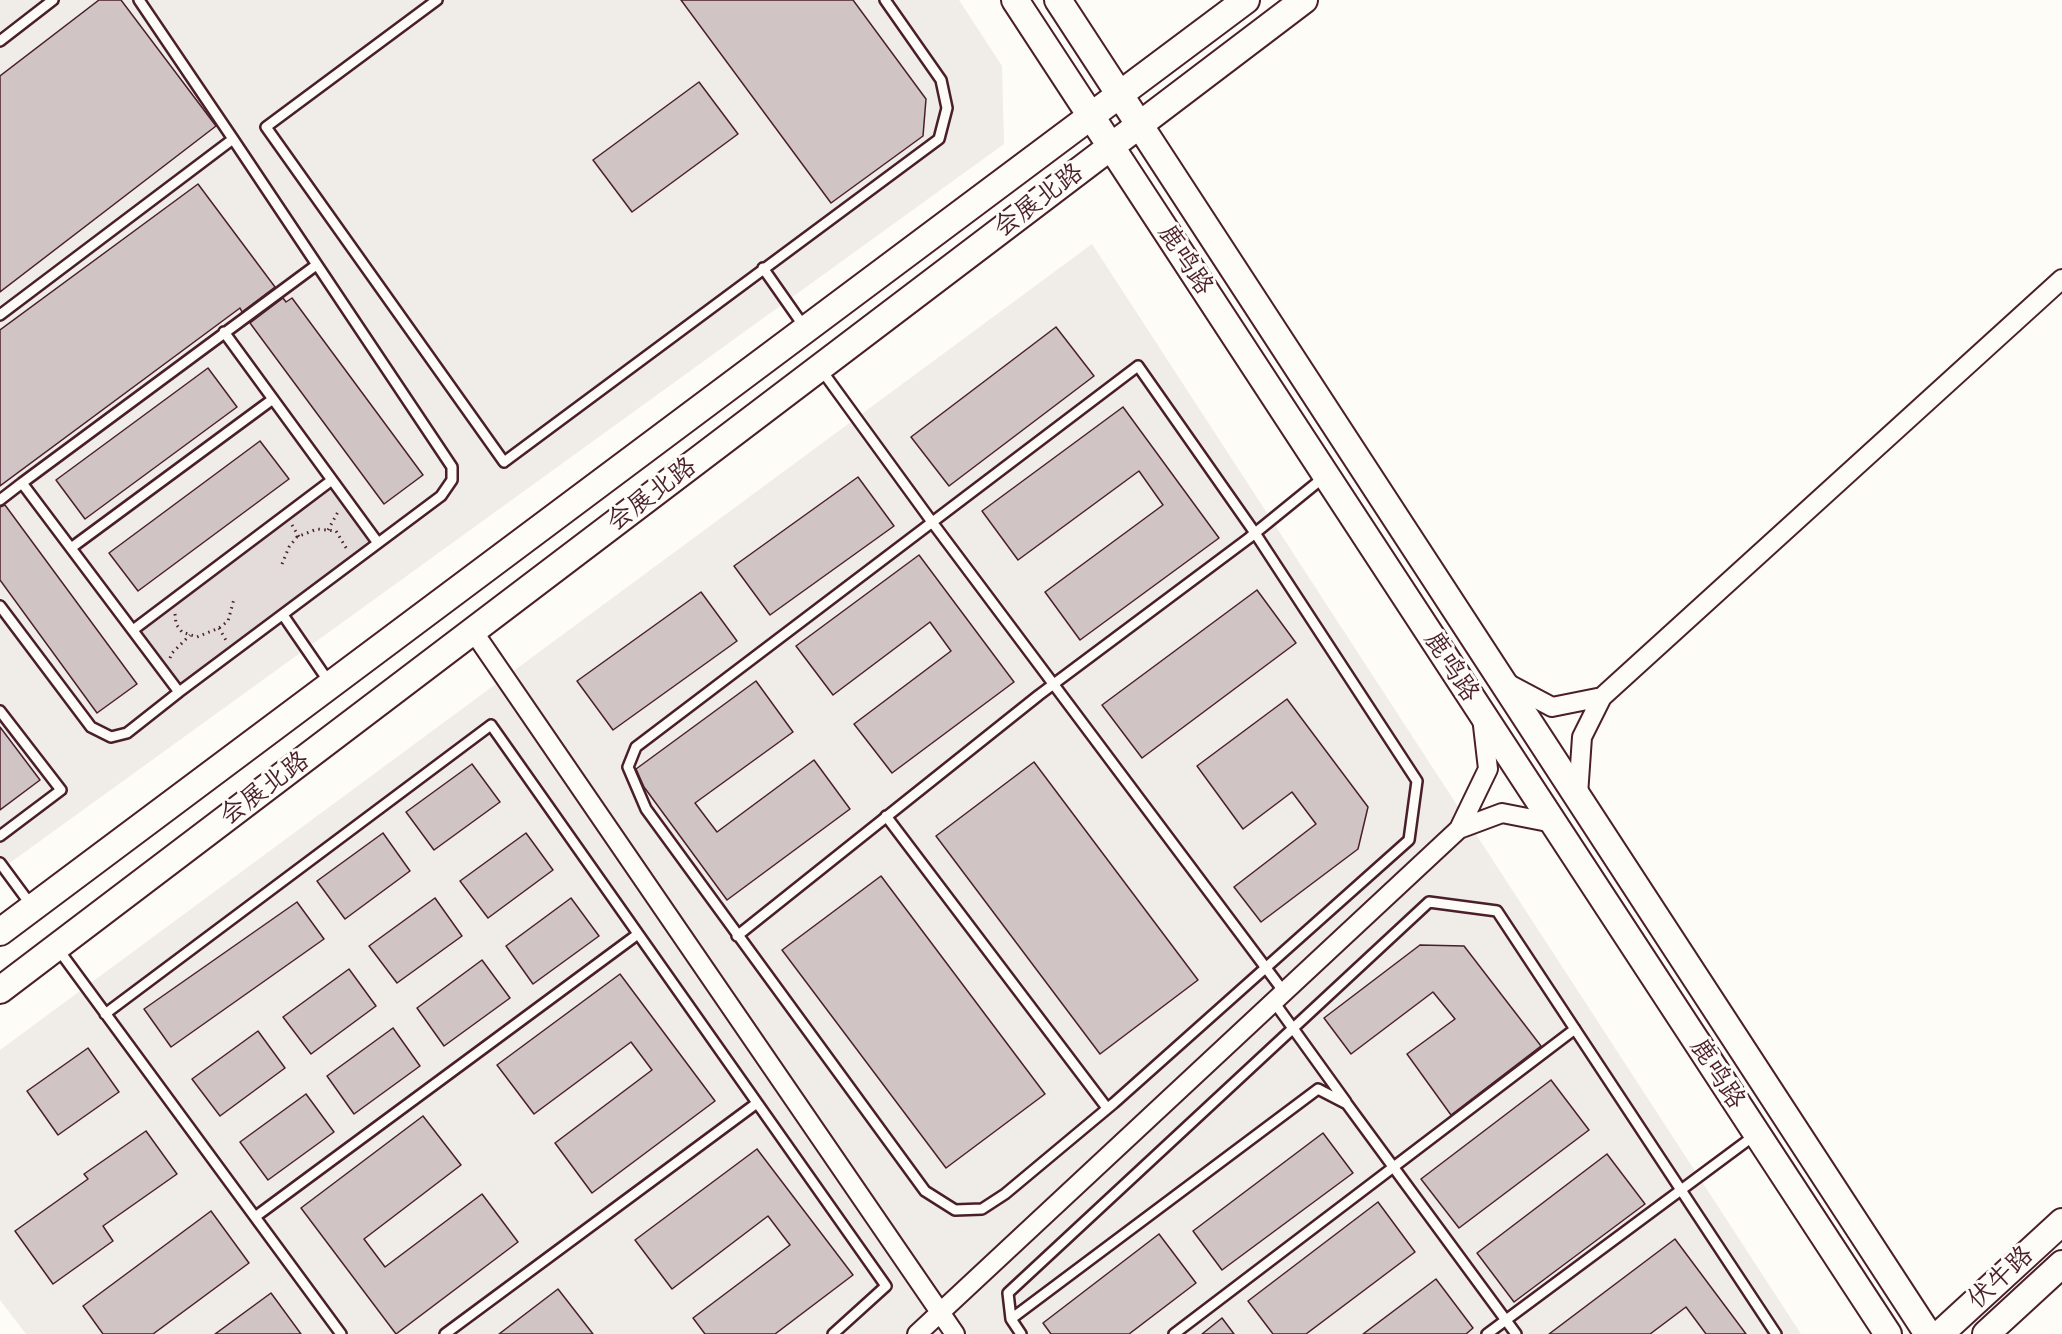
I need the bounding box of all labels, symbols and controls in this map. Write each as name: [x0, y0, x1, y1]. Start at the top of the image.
street label: 会展北路: [988, 157, 1090, 245]
street label: 鹿鸣路: [1151, 219, 1219, 301]
street label: 会展北路: [601, 451, 703, 539]
street label: 鹿鸣路: [1417, 626, 1485, 708]
street label: 会展北路: [214, 745, 316, 833]
street label: 鹿鸣路: [1683, 1033, 1751, 1115]
street label: 伏牛路: [1962, 1240, 2040, 1316]

